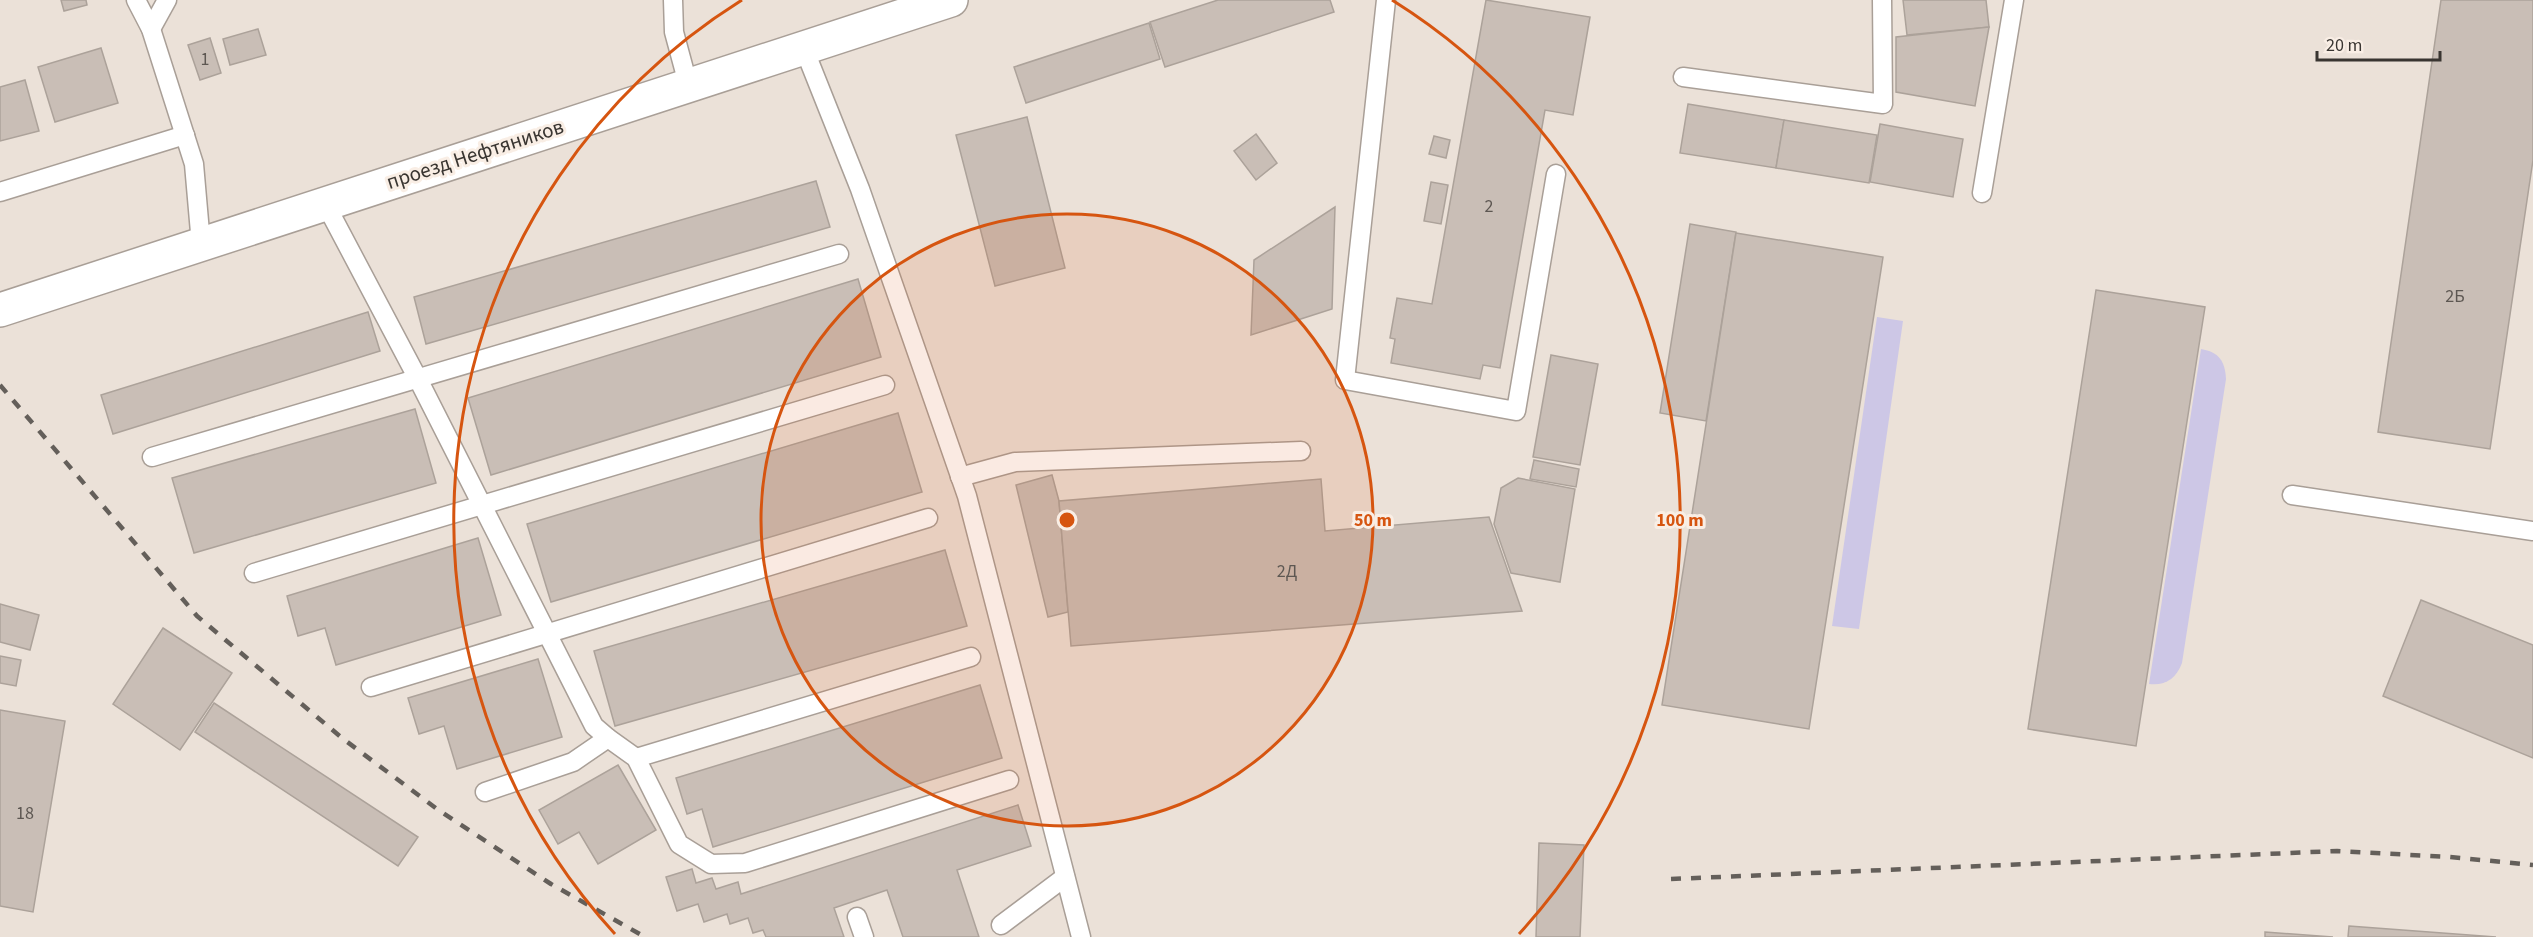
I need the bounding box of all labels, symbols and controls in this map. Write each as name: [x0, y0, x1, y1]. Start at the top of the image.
scale bar: [2317, 24, 2440, 62]
text: 20 m: [2326, 33, 2362, 58]
house number: 1: [201, 47, 209, 72]
street label: проезд Нефтяников: [383, 111, 567, 197]
house number: 2: [1485, 194, 1494, 219]
house number: 2Б: [2445, 284, 2465, 309]
text: 50 m: [1354, 508, 1392, 533]
text: 100 m: [1656, 508, 1704, 533]
centre of rings: [1057, 510, 1077, 530]
house number: 2Д: [1277, 559, 1298, 584]
house number: 18: [16, 801, 34, 826]

